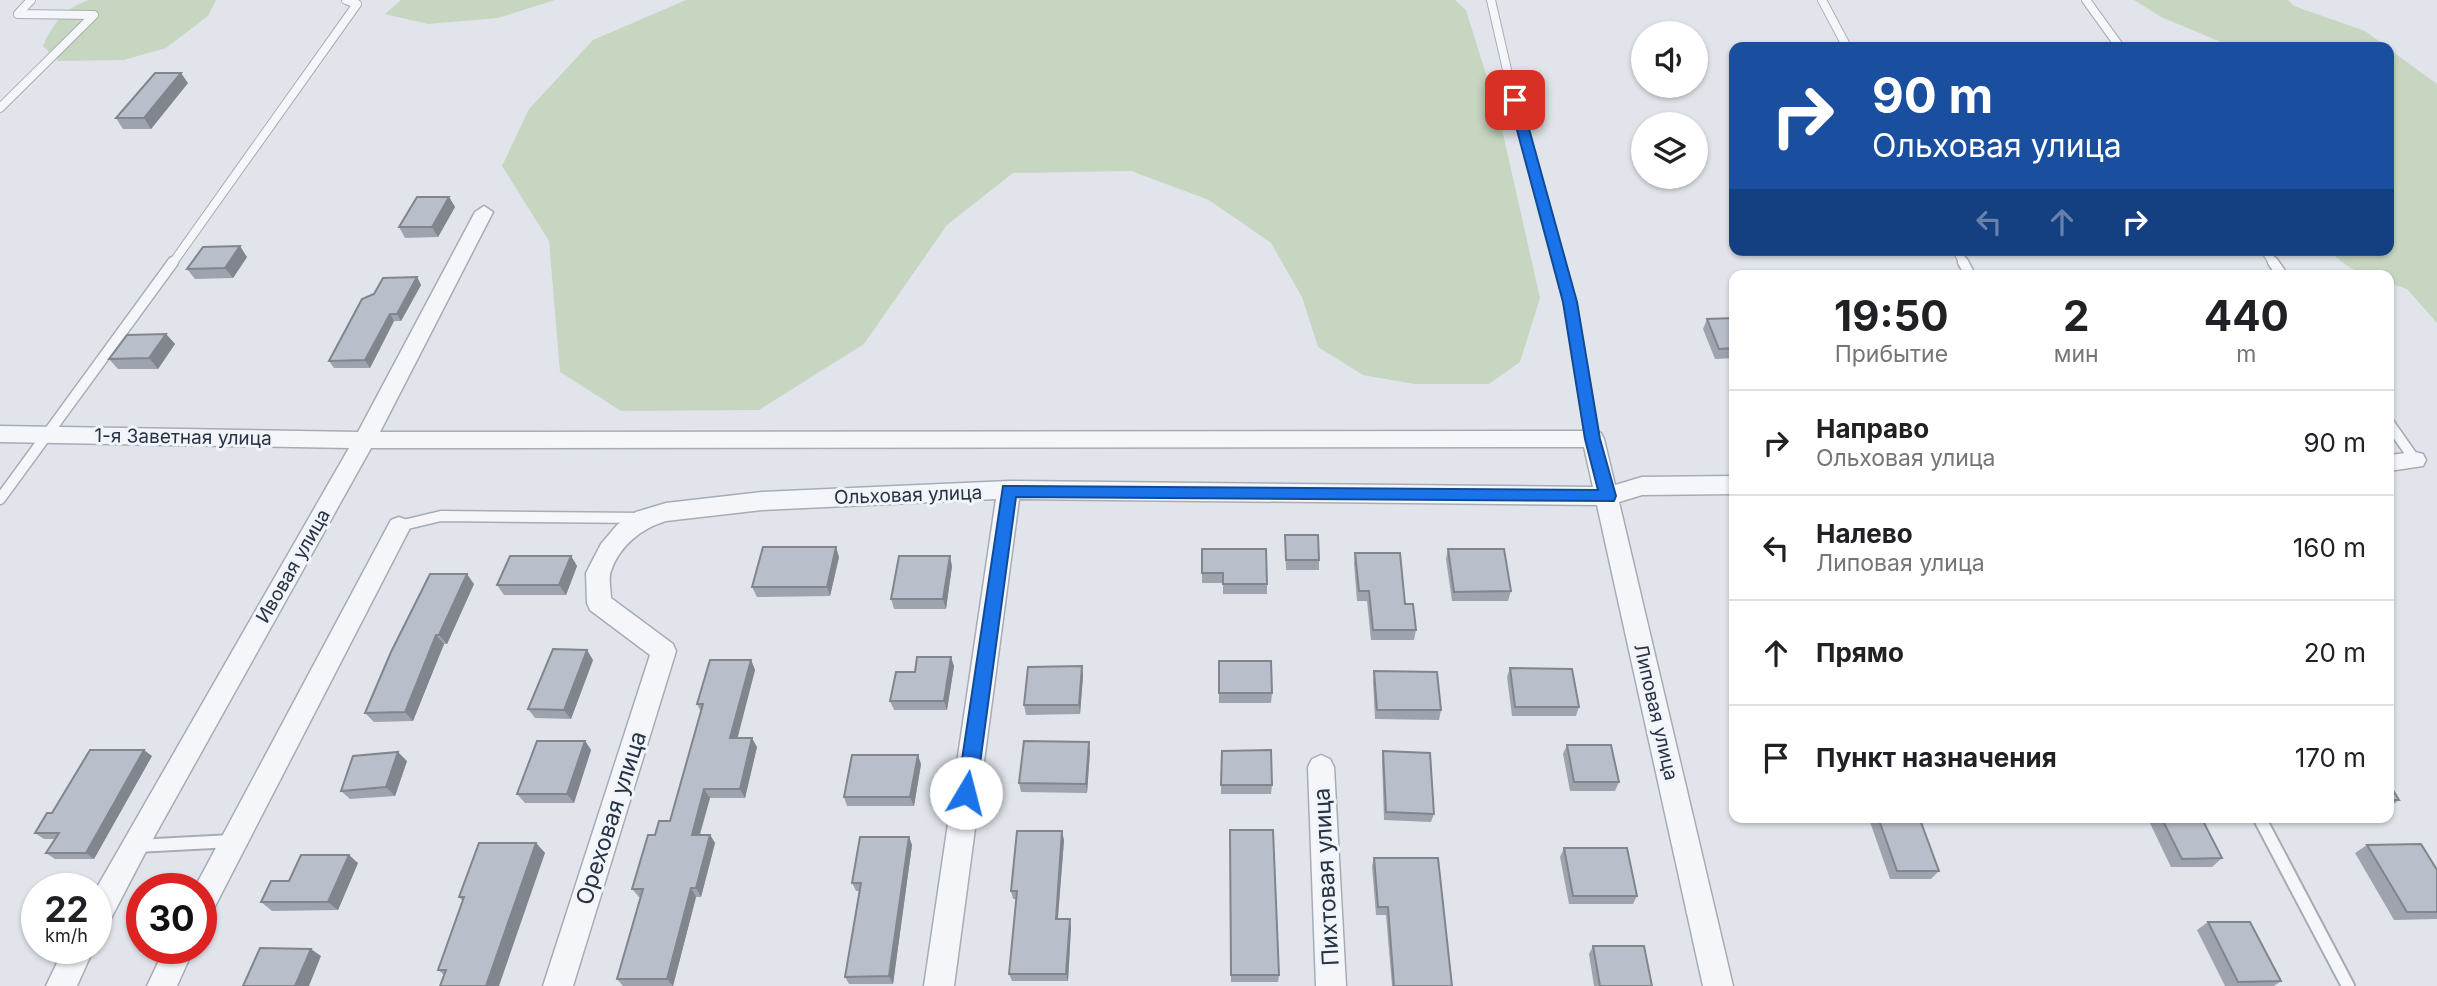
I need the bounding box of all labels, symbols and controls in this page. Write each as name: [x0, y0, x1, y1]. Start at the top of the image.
map controls: [1631, 21, 1708, 189]
button: sound: [1631, 21, 1708, 98]
text: 90 m: [1872, 66, 1993, 125]
pin: [1485, 70, 1545, 130]
icon: right: [1757, 70, 1848, 161]
icon: arrive: [1496, 81, 1534, 119]
button: layers: [1631, 112, 1708, 189]
text: Ольховая улица: [1872, 126, 2122, 165]
icon: left: [1970, 203, 2008, 241]
icon: ahead: [2043, 203, 2081, 241]
icon: right: [2116, 203, 2154, 241]
text: 19:50: [1834, 290, 1949, 341]
text: 2: [2063, 290, 2089, 341]
text: 440: [2204, 290, 2289, 341]
text: Прибытие: [1835, 340, 1948, 368]
text: мин: [2054, 340, 2099, 368]
text: m: [2236, 340, 2256, 368]
text: Направо: [1816, 413, 1929, 444]
street label: 1-я Заветная улица: [94, 424, 272, 450]
icon: right: [1757, 424, 1795, 462]
text: 90 m: [2303, 427, 2366, 458]
text: Ольховая улица: [1816, 444, 1995, 472]
street label: Ольховая улица: [834, 481, 982, 509]
street label: Ивовая улица: [251, 505, 335, 627]
text: Налево: [1816, 518, 1913, 549]
icon: left: [1757, 529, 1795, 567]
text: 160 m: [2293, 532, 2366, 563]
text: Липовая улица: [1816, 549, 1985, 577]
icon: ahead: [1757, 634, 1795, 672]
text: Прямо: [1816, 637, 1904, 668]
text: 20 m: [2304, 637, 2366, 668]
street label: Липовая улица: [1629, 642, 1683, 782]
street label: Ореховая улица: [570, 728, 652, 908]
icon: arrive: [1757, 739, 1795, 777]
text: Пункт назначения: [1816, 742, 2057, 773]
text: 170 m: [2295, 742, 2366, 773]
position arrow: [929, 756, 1003, 830]
street label: Пихтовая улица: [1307, 787, 1345, 967]
speed limit sign: 30: [126, 873, 217, 964]
text: 22: [44, 888, 89, 930]
text: km/h: [45, 925, 88, 946]

